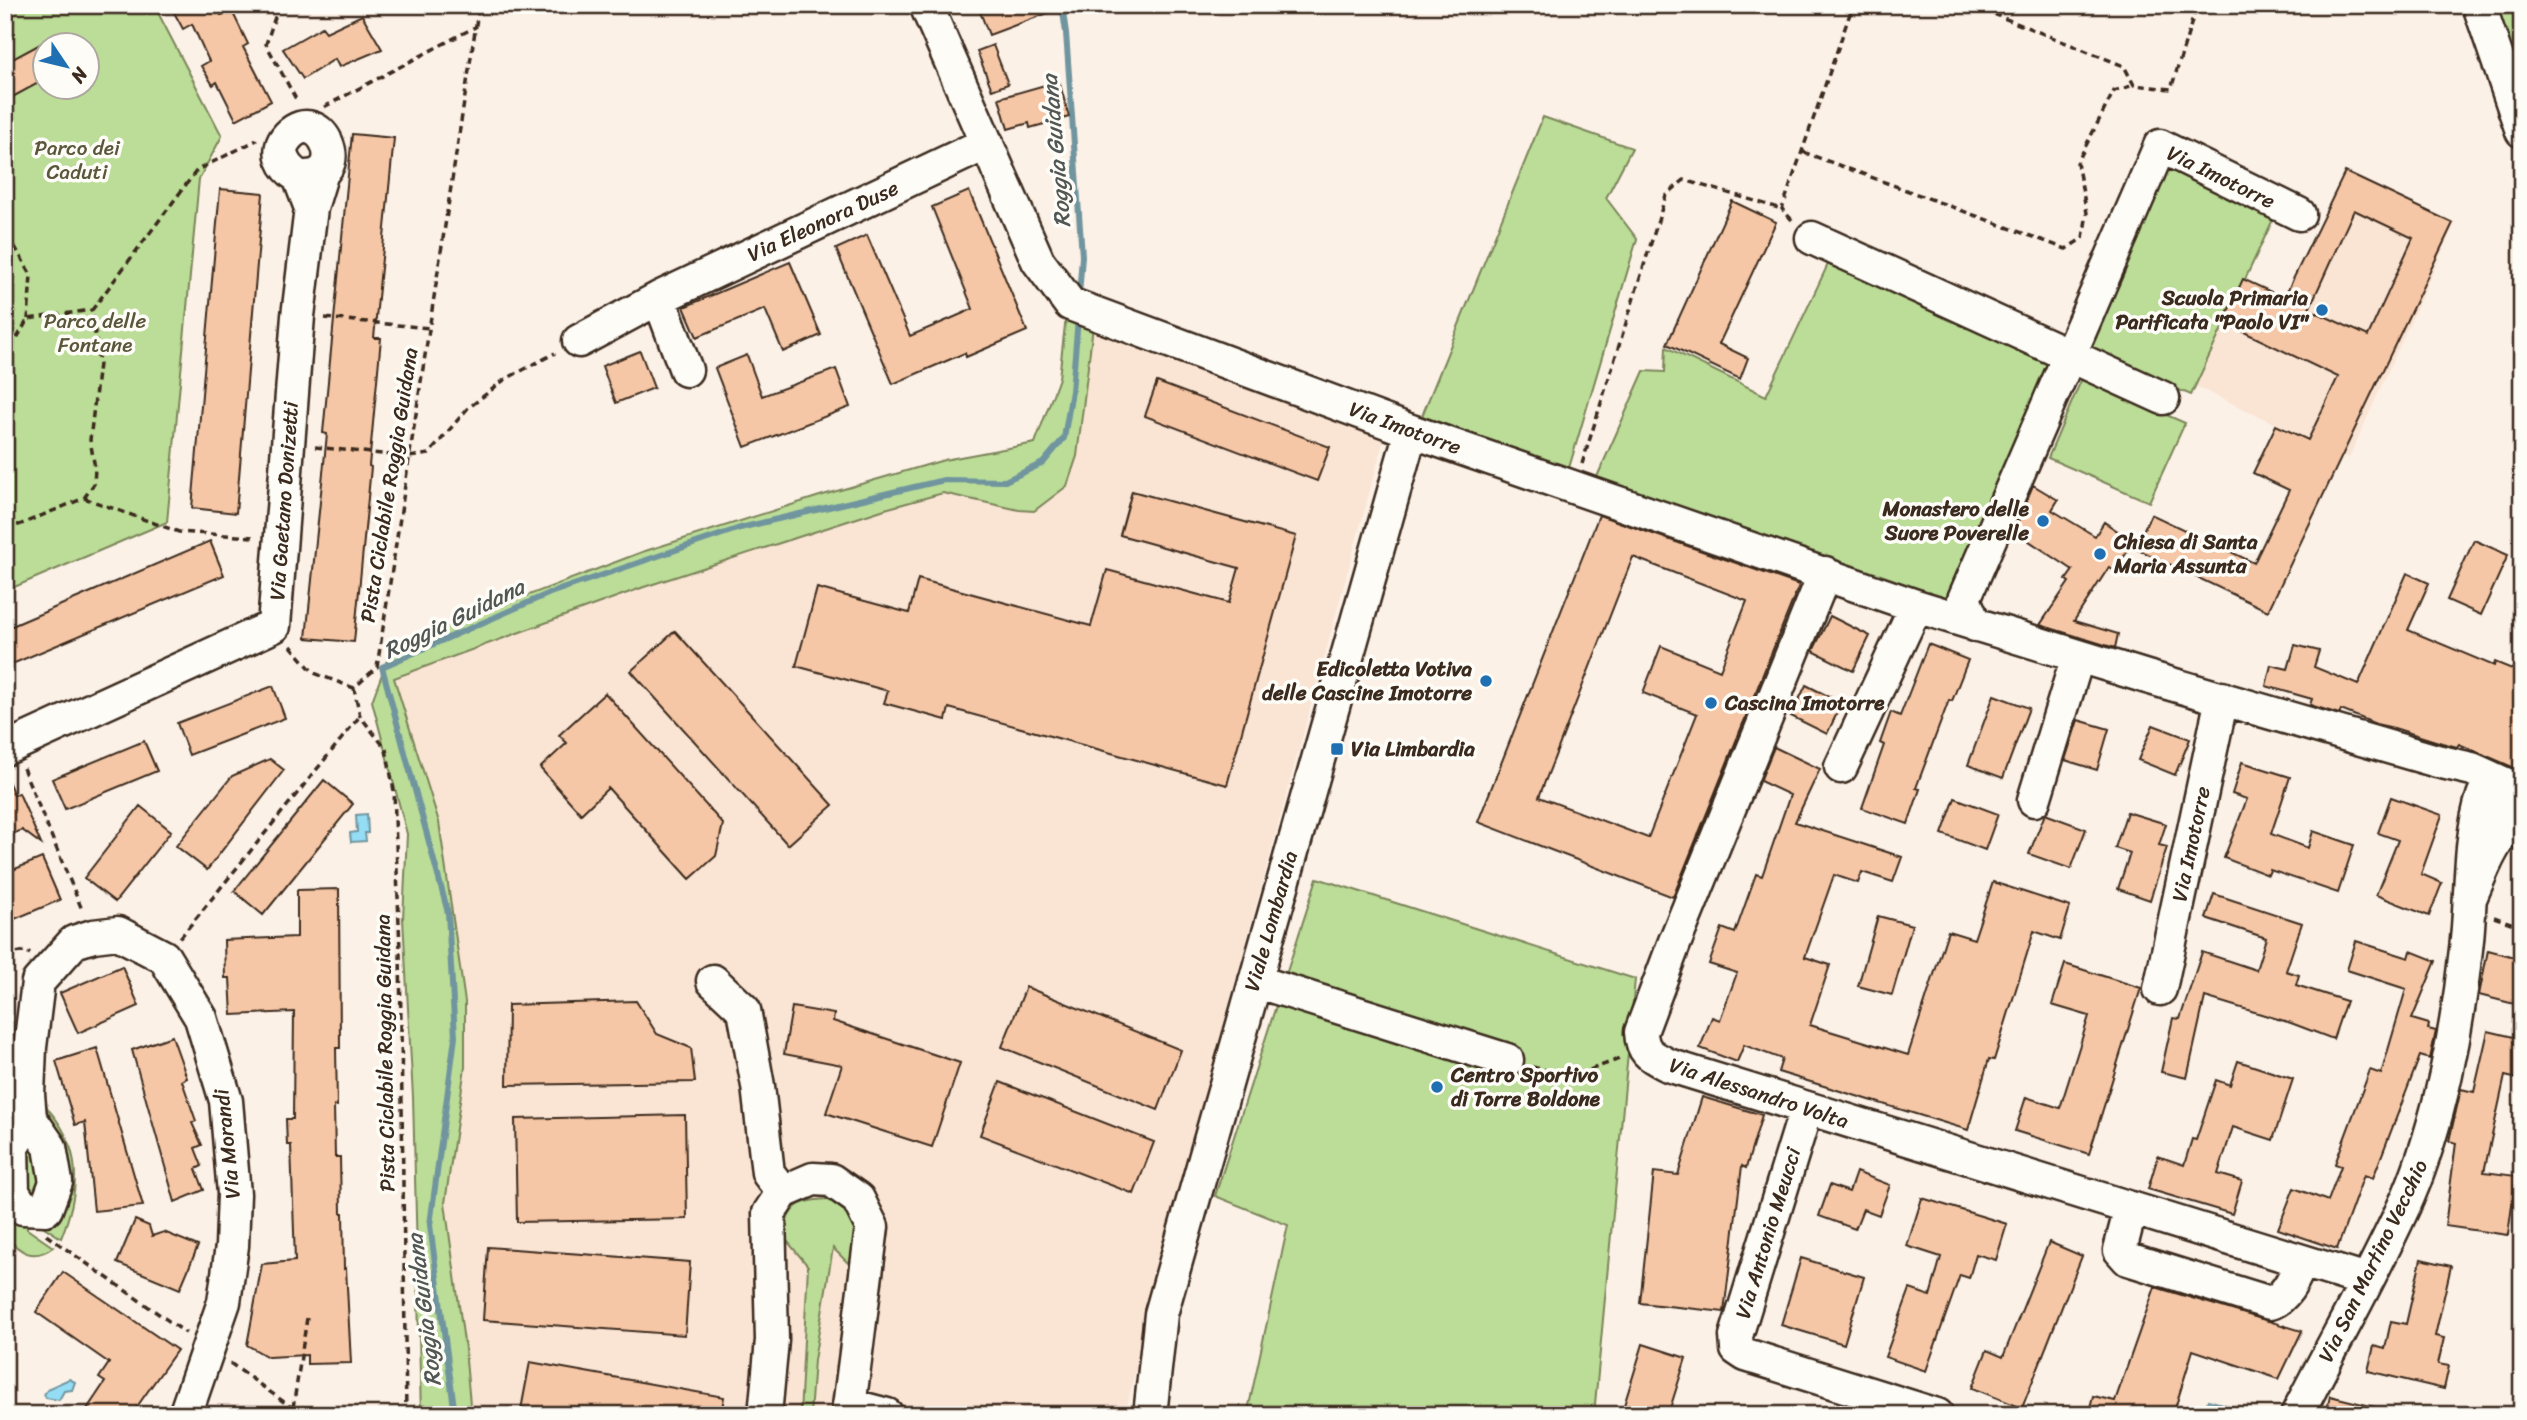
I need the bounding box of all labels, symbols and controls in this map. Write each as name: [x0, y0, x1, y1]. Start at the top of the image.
north arrow: [32, 32, 102, 102]
text: N: [62, 60, 97, 91]
water label: Roggia Guidana: [1029, 70, 1083, 229]
park label: Parco dei Caduti: [34, 129, 121, 191]
street label: Via Imotorre: [2160, 134, 2282, 220]
street label: Via Eleonora Duse: [741, 169, 905, 273]
place label: Scuola Primaria Parificata "Paolo VI": [2115, 279, 2310, 341]
park label: Parco delle Fontane: [44, 302, 146, 364]
marker: Scuola Primaria Parificata "Paolo VI": [2314, 302, 2330, 318]
street label: Pista Ciclabile Roggia Guidana: [348, 344, 430, 625]
street label: Via Imotorre: [1344, 390, 1467, 466]
street label: Via Gaetano Donizetti: [258, 399, 310, 602]
place label: Monastero delle Suore Poverelle: [1881, 490, 2030, 552]
marker: Monastero delle Suore Poverelle: [2035, 513, 2051, 529]
place label: Chiesa di Santa Maria Assunta: [2113, 523, 2258, 585]
marker: Chiesa di Santa Maria Assunta: [2092, 546, 2108, 562]
water label: Roggia Guidana: [376, 566, 534, 671]
place label: Edicoletta Votiva delle Cascine Imotorre: [1262, 650, 1472, 712]
marker: Edicoletta Votiva delle Cascine Imotorre: [1478, 673, 1494, 689]
place label: Cascina Imotorre: [1724, 684, 1885, 722]
marker: Cascina Imotorre: [1703, 695, 1719, 711]
place label: Via Limbardia: [1351, 730, 1475, 768]
marker: Via Limbardia: [1329, 741, 1345, 757]
street label: Via Imotorre: [2160, 783, 2222, 905]
street label: Viale Lombardia: [1233, 846, 1309, 996]
street label: Pista Ciclabile Roggia Guidana: [364, 913, 406, 1192]
street label: Via Alessandro Volta: [1664, 1046, 1854, 1140]
place label: Centro Sportivo di Torre Boldone: [1450, 1056, 1601, 1118]
marker: Centro Sportivo di Torre Boldone: [1429, 1079, 1445, 1095]
street label: Via Morandi: [202, 1086, 252, 1201]
street label: Via Antonio Meucci: [1724, 1141, 1812, 1323]
street label: Via San Martino Vecchio: [2307, 1153, 2439, 1369]
water label: Roggia Guidana: [394, 1229, 454, 1389]

